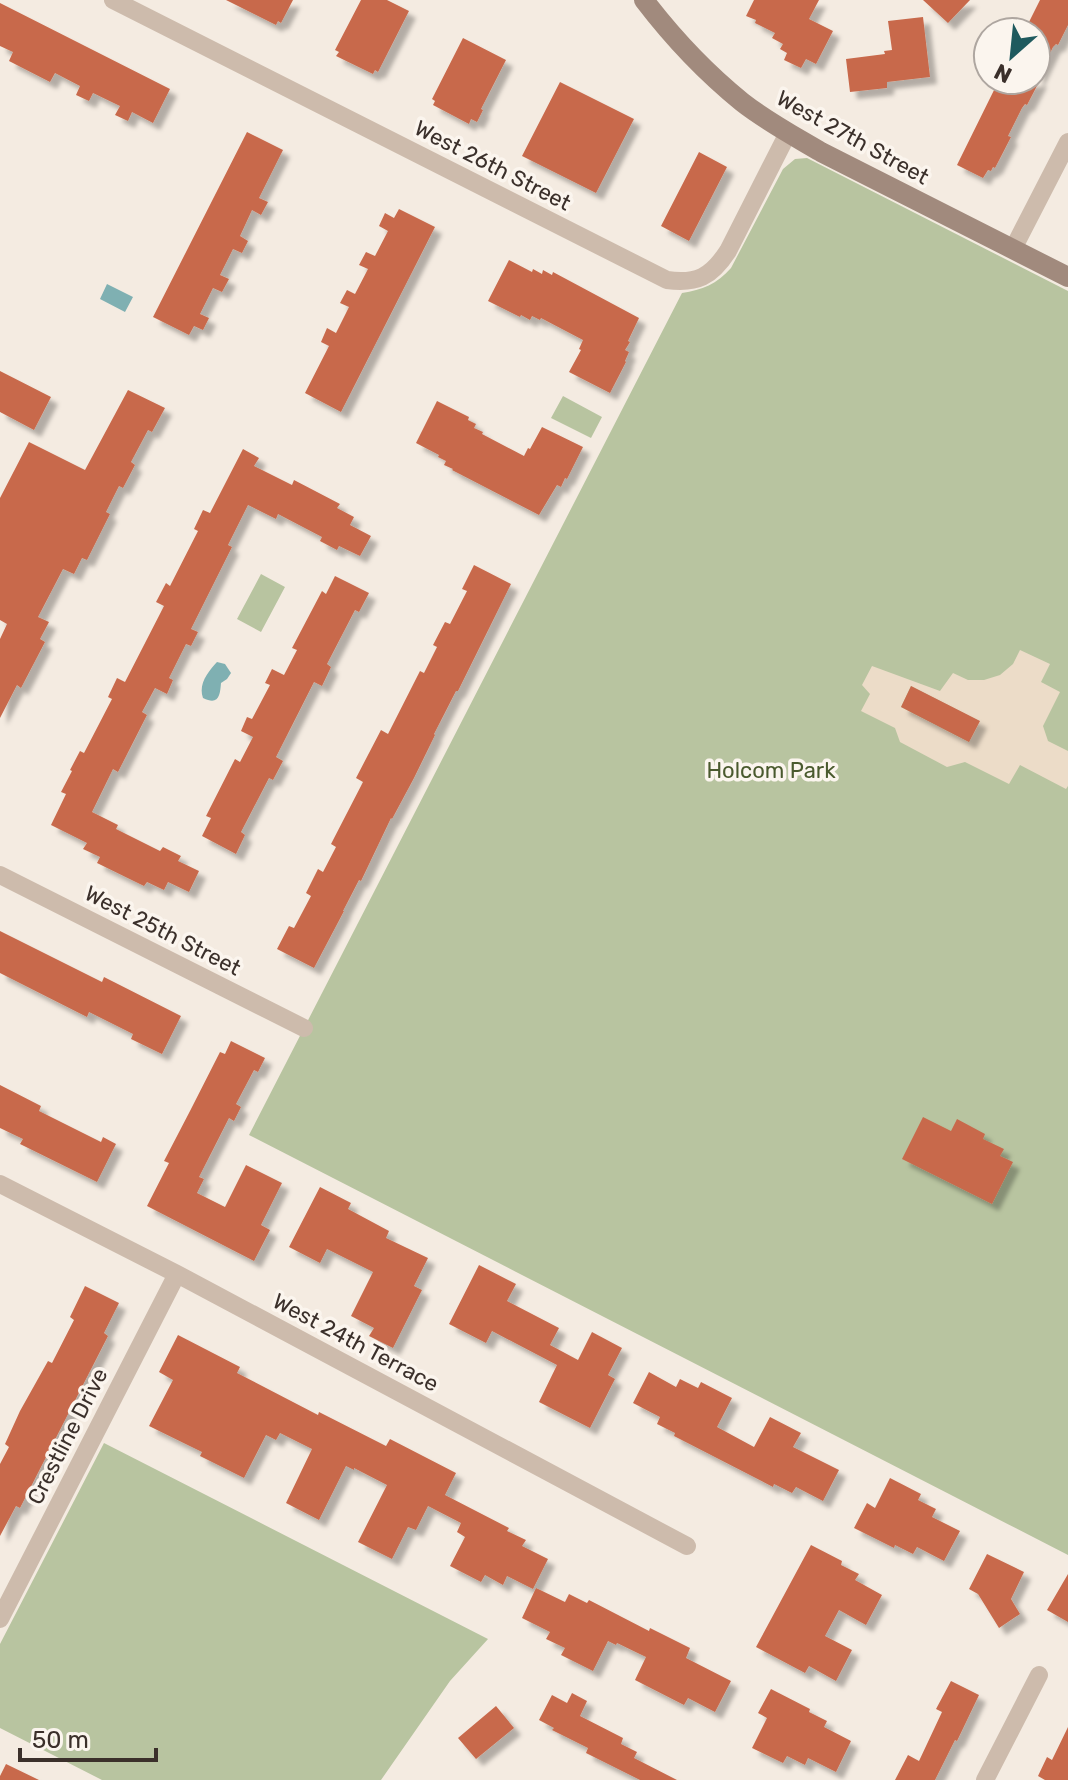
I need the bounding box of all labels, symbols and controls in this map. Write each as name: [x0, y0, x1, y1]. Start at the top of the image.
north arrow: [972, 16, 1052, 96]
text: N: [990, 58, 1016, 89]
street label: West 27th Street: [772, 84, 934, 191]
street label: West 26th Street: [410, 114, 576, 217]
park label: Holcom Park: [706, 757, 836, 784]
street label: West 25th Street: [80, 879, 246, 982]
street label: West 24th Terrace: [268, 1287, 443, 1398]
street label: Crestline Drive: [21, 1363, 113, 1509]
scale bar: [20, 1712, 156, 1762]
text: 50 m: [32, 1726, 89, 1754]

